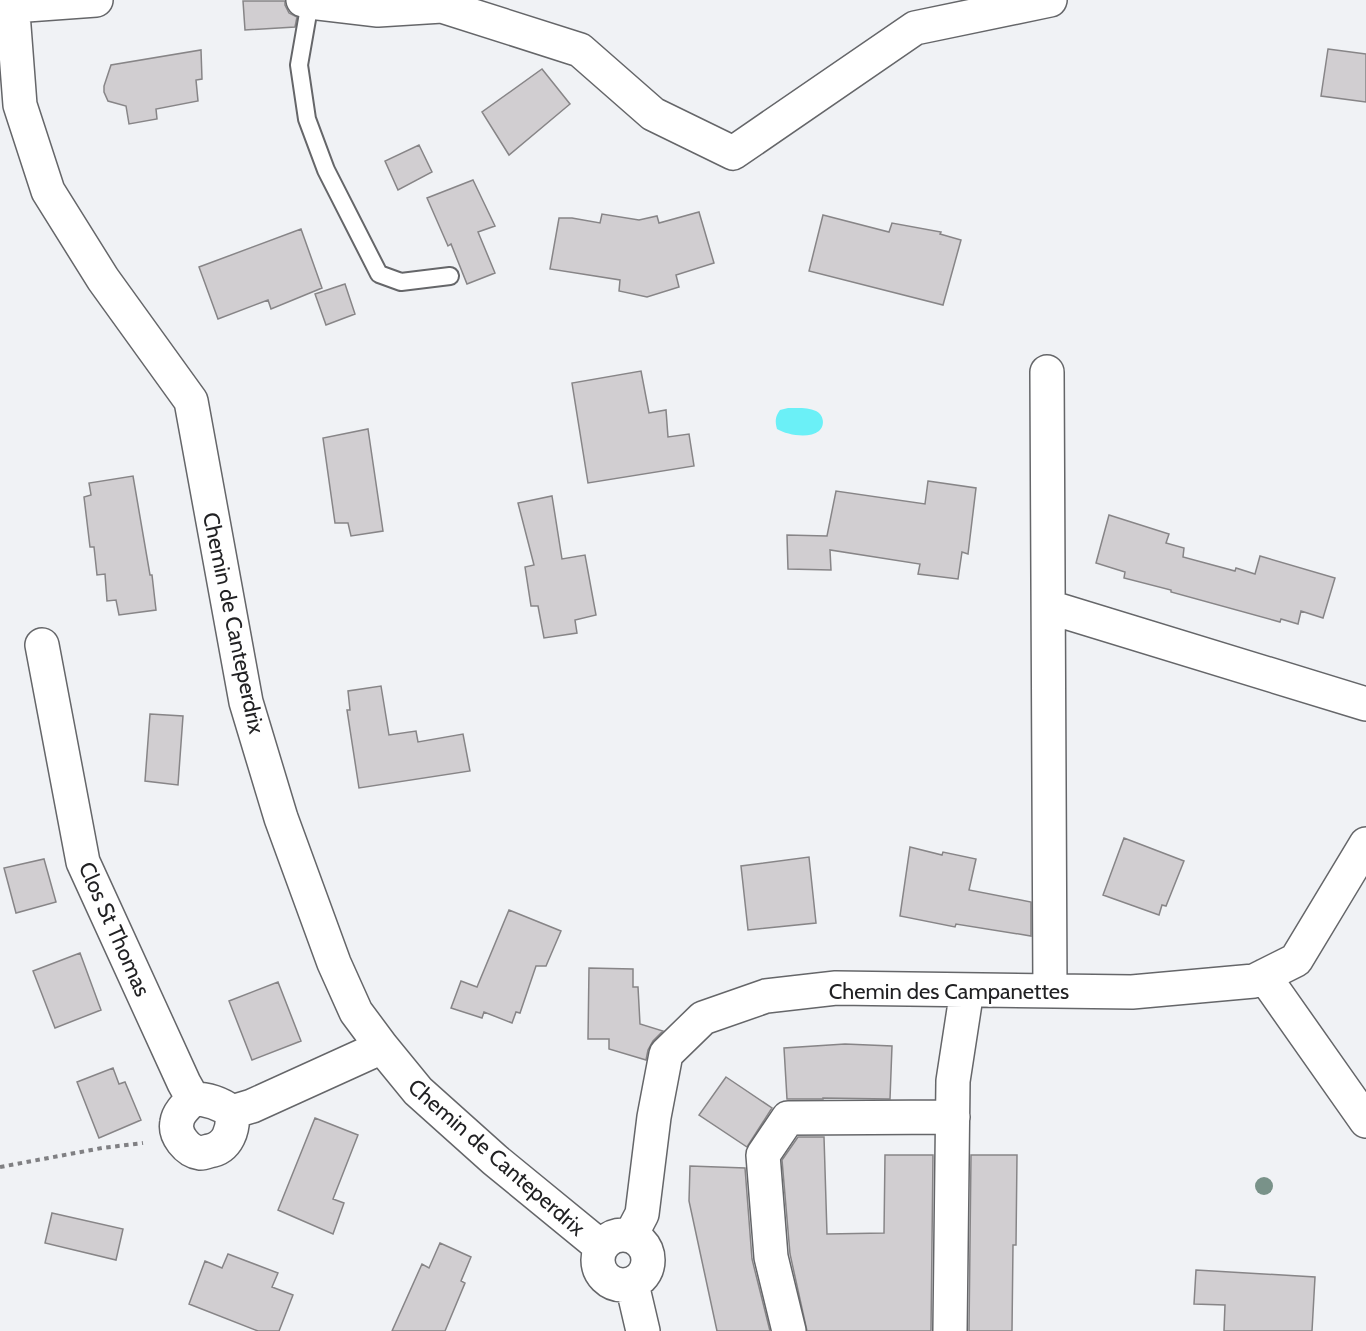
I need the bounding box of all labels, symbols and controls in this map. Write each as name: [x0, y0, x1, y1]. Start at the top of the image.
street label: Chemin de Canteperdrix: [197, 510, 270, 737]
street label: Clos St Thomas: [73, 858, 156, 1001]
street label: Chemin des Campanettes: [829, 978, 1069, 1005]
street label: Chemin de Canteperdrix: [403, 1073, 591, 1242]

